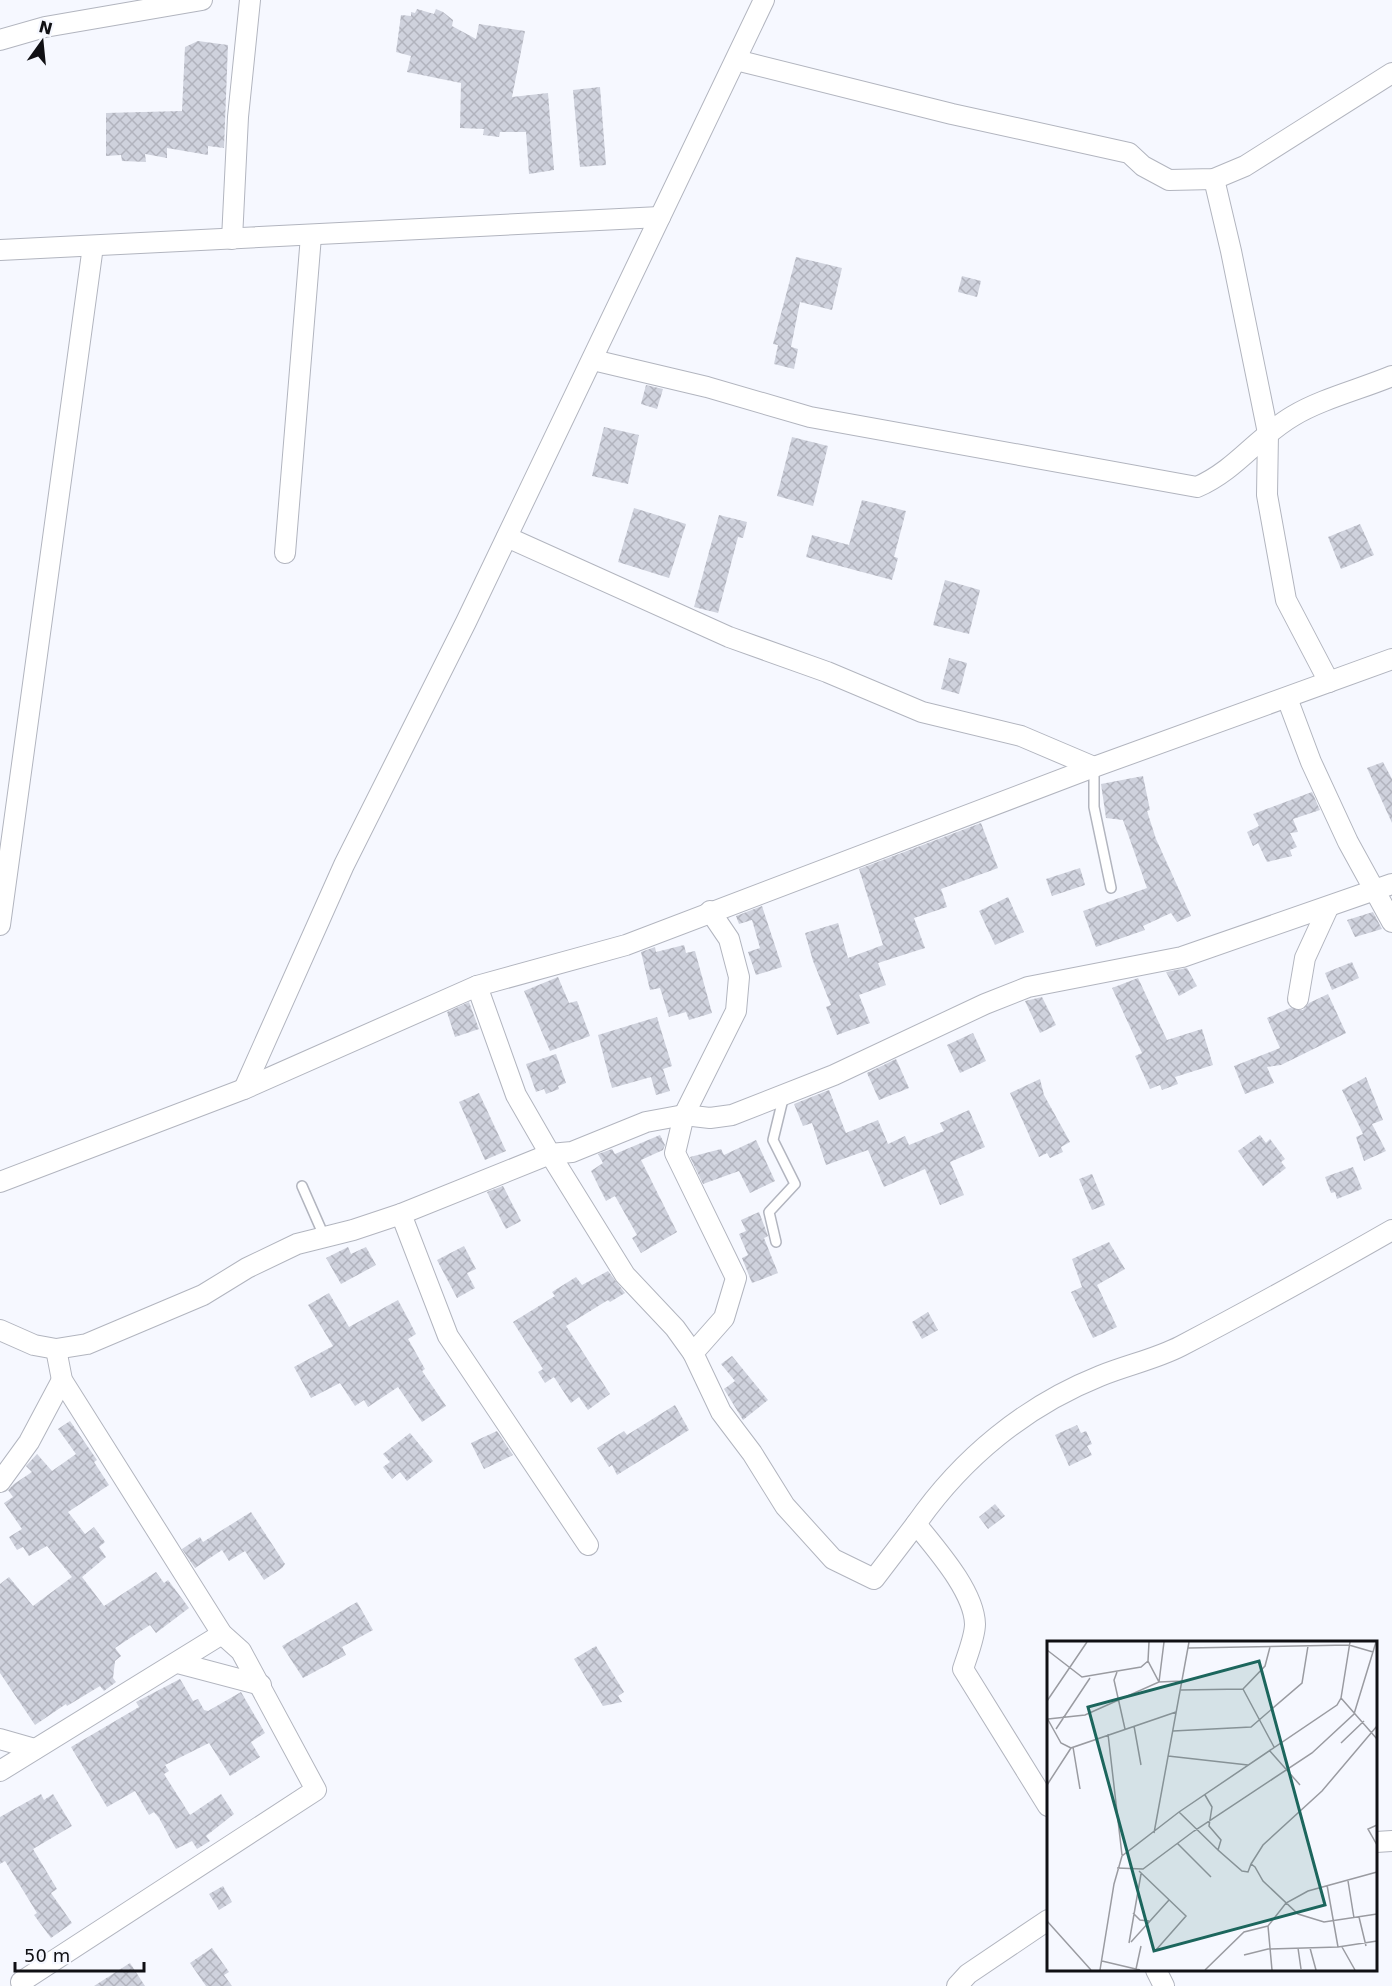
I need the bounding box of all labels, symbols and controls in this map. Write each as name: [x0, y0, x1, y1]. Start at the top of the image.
north arrow: [12, 12, 72, 72]
text: N: [37, 17, 55, 39]
inset map: [1047, 1641, 1377, 1971]
scale bar: [15, 1935, 144, 1973]
text: 50 m: [24, 1945, 70, 1966]

